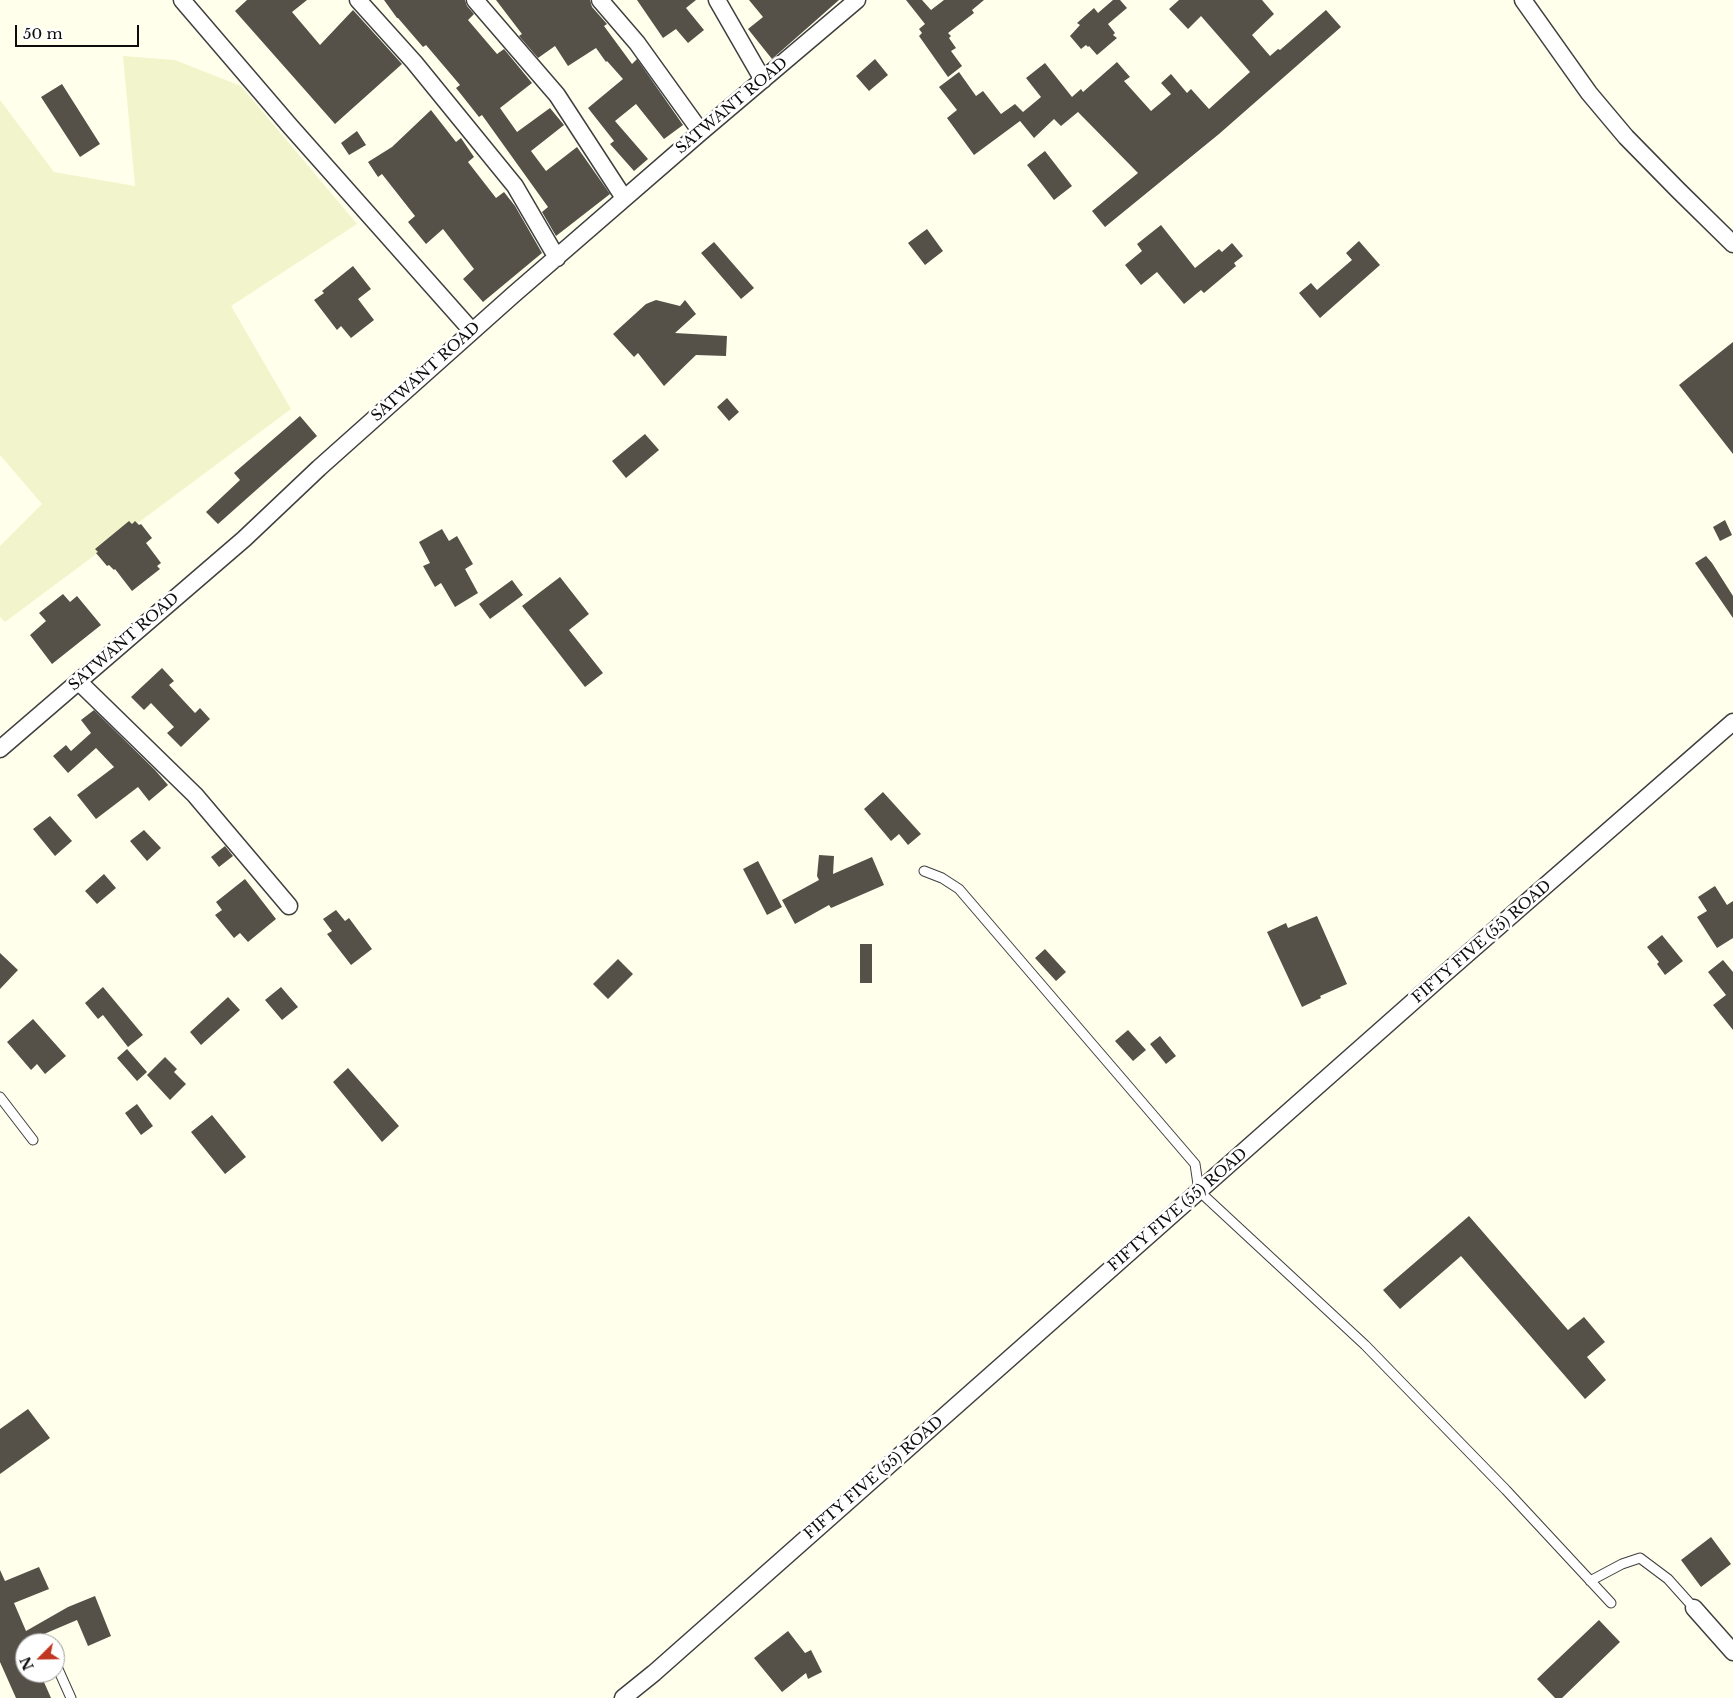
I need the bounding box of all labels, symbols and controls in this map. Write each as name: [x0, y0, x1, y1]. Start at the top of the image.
scale bar: [18, 15, 141, 47]
text: 50 m: [23, 24, 63, 43]
street label: SATWANT ROAD: [673, 54, 791, 158]
street label: SATWANT ROAD: [368, 318, 484, 426]
street label: SATWANT ROAD: [65, 589, 183, 695]
street label: FIFTY FIVE (55) ROAD: [1409, 877, 1555, 1007]
street label: FIFTY FIVE (55) ROAD: [1105, 1145, 1251, 1275]
street label: FIFTY FIVE (55) ROAD: [801, 1413, 947, 1543]
north arrow: [15, 1633, 65, 1683]
text: N: [16, 1654, 38, 1673]

